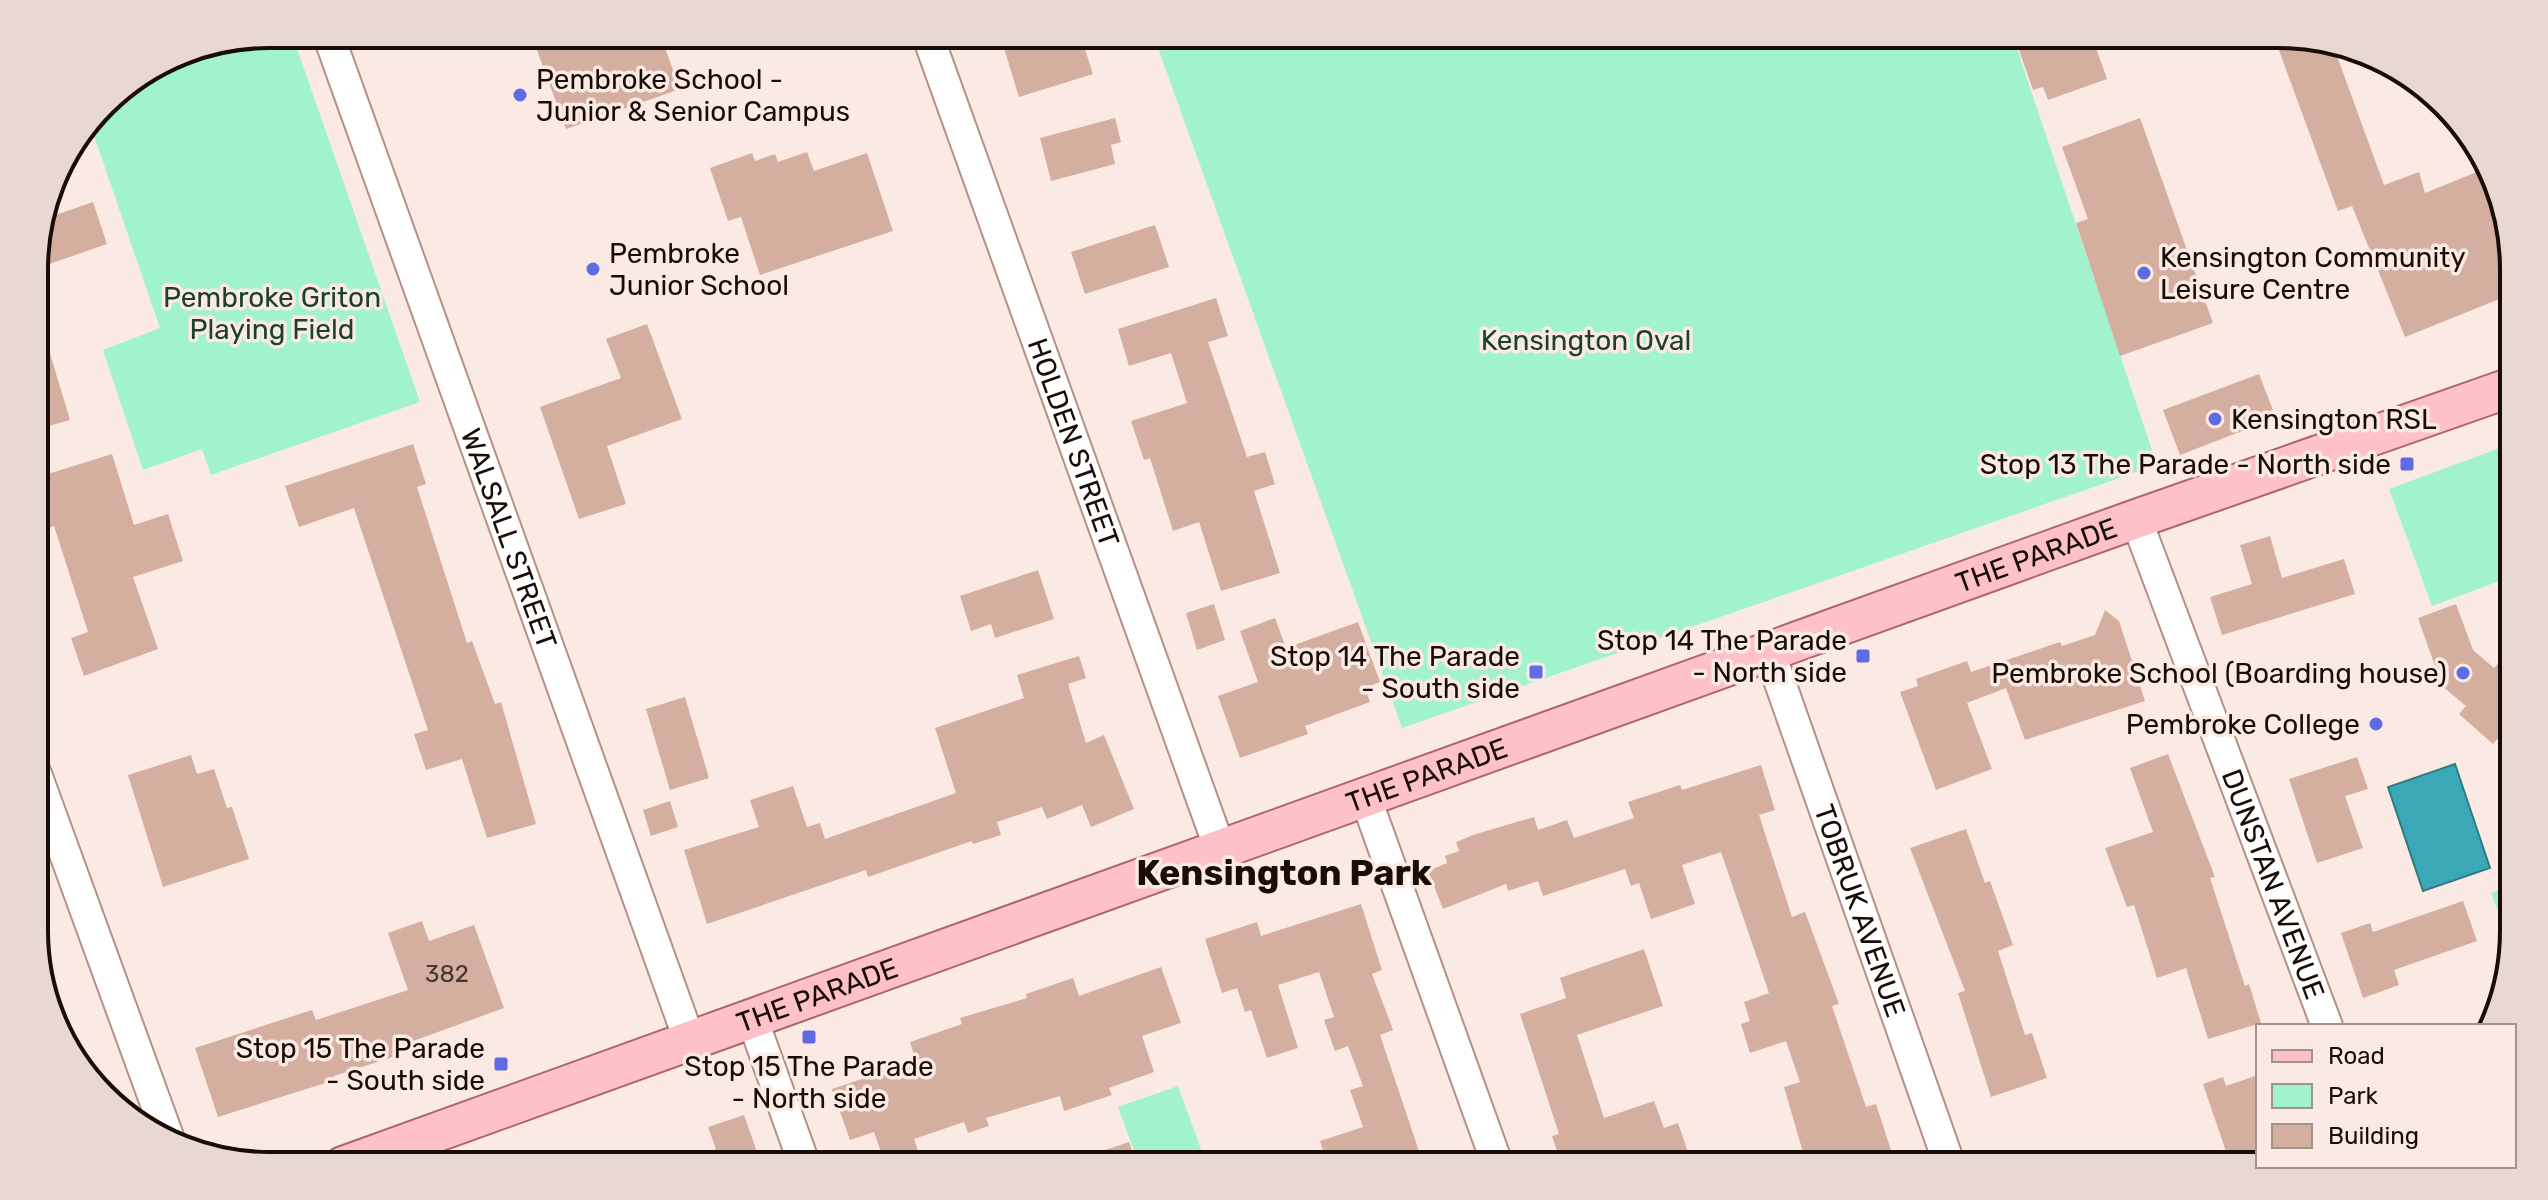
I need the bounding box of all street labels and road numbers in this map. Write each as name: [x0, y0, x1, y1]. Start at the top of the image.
street label: HOLDEN STREET: [1021, 334, 1126, 551]
street label: WALSALL STREET: [454, 424, 563, 653]
street label: THE PARADE: [1951, 511, 2121, 600]
street label: THE PARADE: [1342, 731, 1512, 820]
street label: DUNSTAN AVENUE: [2215, 765, 2331, 1004]
street label: TOBRUK AVENUE: [1807, 800, 1912, 1021]
street label: THE PARADE: [732, 951, 902, 1040]

